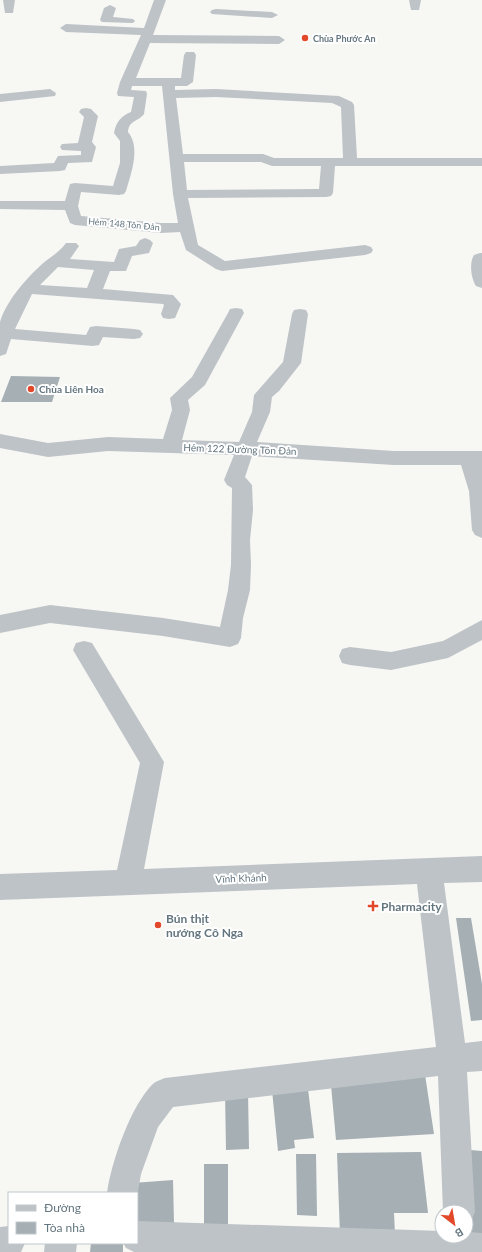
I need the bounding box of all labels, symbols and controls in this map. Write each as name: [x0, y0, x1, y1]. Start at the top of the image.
marker: Chùa Phước An: [300, 33, 310, 43]
place label: Chùa Phước An: [313, 33, 376, 44]
street label: Hẻm 148 Tôn Đản: [88, 215, 160, 233]
place label: Chùa Liên Hoa: [39, 383, 104, 395]
marker: Chùa Liên Hoa: [26, 384, 36, 394]
street label: Hẻm 122 Đường Tôn Đản: [183, 441, 297, 457]
street label: Vĩnh Khánh: [215, 871, 267, 885]
place label: Pharmacity: [381, 899, 442, 914]
marker: Pharmacity: [368, 901, 378, 911]
place label: Bún thịt nướng Cô Nga: [166, 911, 243, 940]
marker: Bún thịt nướng Cô Nga: [153, 920, 163, 930]
legend: [8, 1192, 138, 1244]
text: Đường: [44, 1200, 81, 1215]
north arrow: [434, 1204, 474, 1244]
text: Tòa nhà: [44, 1220, 85, 1235]
text: B: [453, 1226, 466, 1240]

